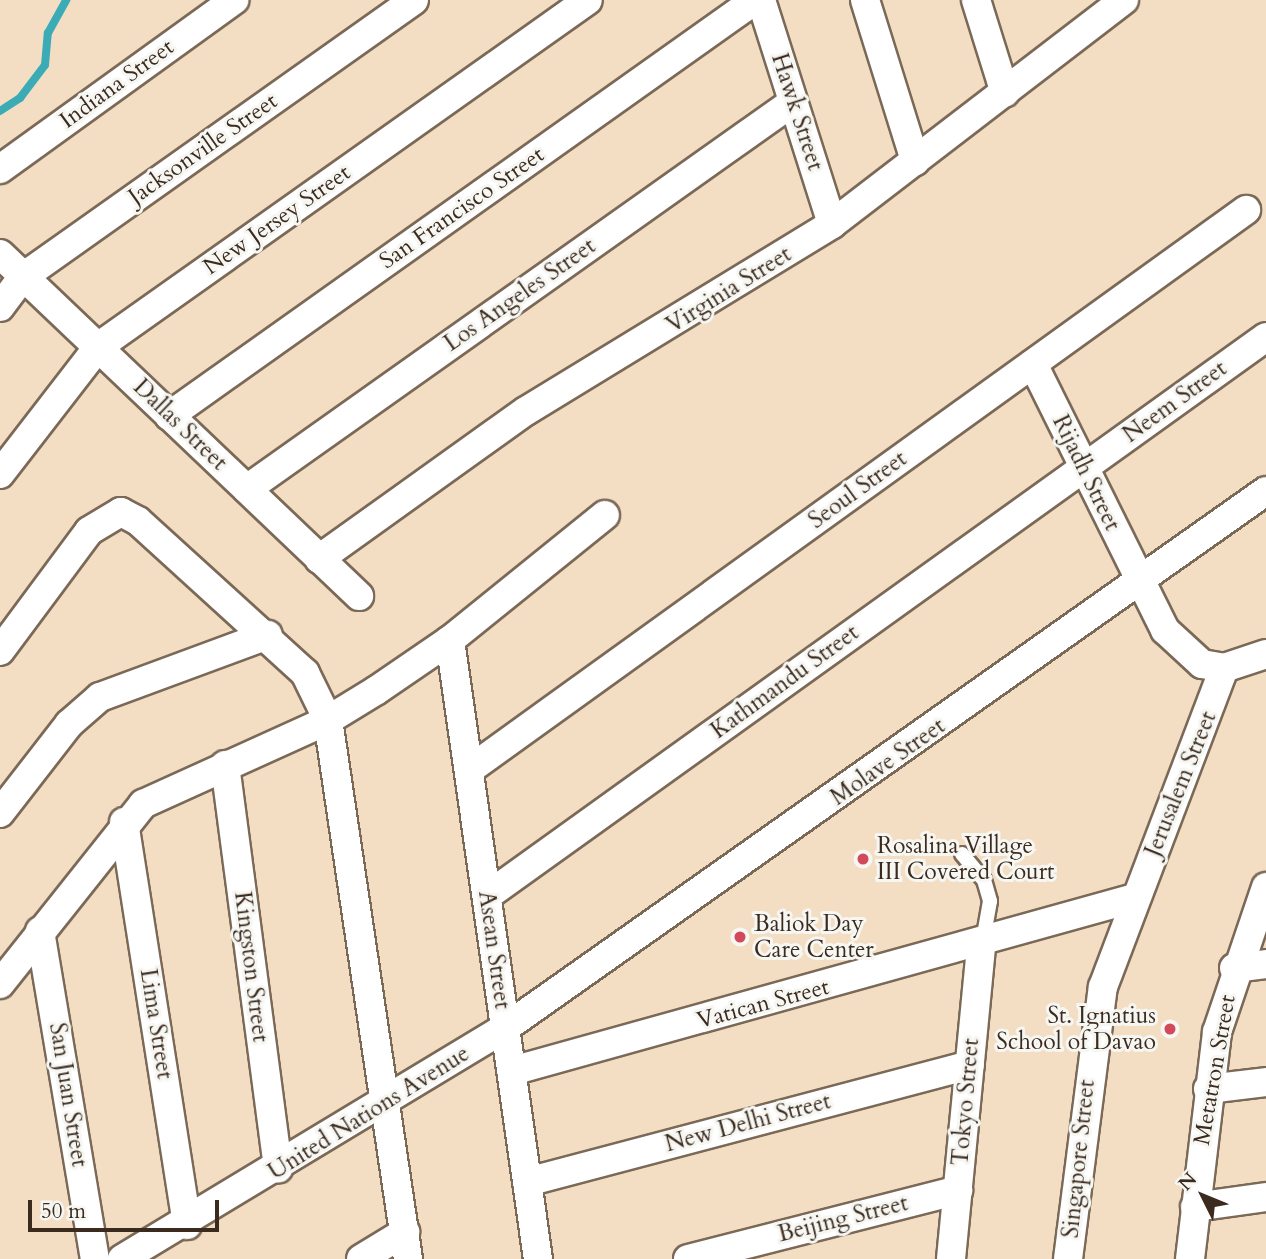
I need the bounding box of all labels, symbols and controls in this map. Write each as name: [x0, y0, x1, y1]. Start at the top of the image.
street label: Indiana Street: [55, 33, 179, 135]
street label: Hawk Street: [765, 50, 829, 174]
street label: Jacksonville Street: [123, 87, 283, 211]
street label: San Francisco Street: [375, 141, 549, 275]
street label: New Jersey Street: [198, 159, 356, 281]
street label: Los Angeles Street: [439, 233, 601, 357]
street label: Virginia Street: [661, 241, 797, 339]
street label: Neem Street: [1118, 355, 1232, 449]
street label: Dallas Street: [127, 374, 233, 476]
street label: Rijadh Street: [1046, 411, 1126, 535]
street label: Seoul Street: [804, 445, 912, 535]
street label: Kathmandu Street: [706, 619, 864, 745]
street label: Jerusalem Street: [1139, 707, 1223, 861]
street label: Molave Street: [825, 712, 951, 812]
place label: Rosalina Village III Covered Court: [877, 832, 1054, 886]
marker: Rosalina Village III Covered Court: [855, 851, 871, 867]
street label: Asean Street: [472, 889, 516, 1011]
street label: Kingston Street: [228, 890, 274, 1044]
place label: Baliok Day Care Center: [754, 910, 874, 964]
marker: Baliok Day Care Center: [732, 929, 748, 945]
street label: Lima Street: [134, 967, 178, 1081]
street label: Vatican Street: [694, 973, 832, 1035]
street label: Metatron Street: [1188, 993, 1242, 1147]
place label: St. Ignatius School of Davao: [996, 1002, 1156, 1056]
street label: San Juan Street: [43, 1021, 93, 1169]
marker: St. Ignatius School of Davao: [1162, 1021, 1178, 1037]
street label: Tokyo Street: [947, 1037, 985, 1167]
street label: United Nations Avenue: [263, 1040, 475, 1186]
street label: Singapore Street: [1057, 1079, 1101, 1239]
street label: New Delhi Street: [662, 1088, 834, 1158]
north arrow: [1168, 1161, 1238, 1231]
text: N: [1173, 1167, 1203, 1197]
scale bar: [32, 1186, 222, 1230]
street label: Beijing Street: [775, 1190, 911, 1248]
text: 50 m: [41, 1197, 86, 1226]

